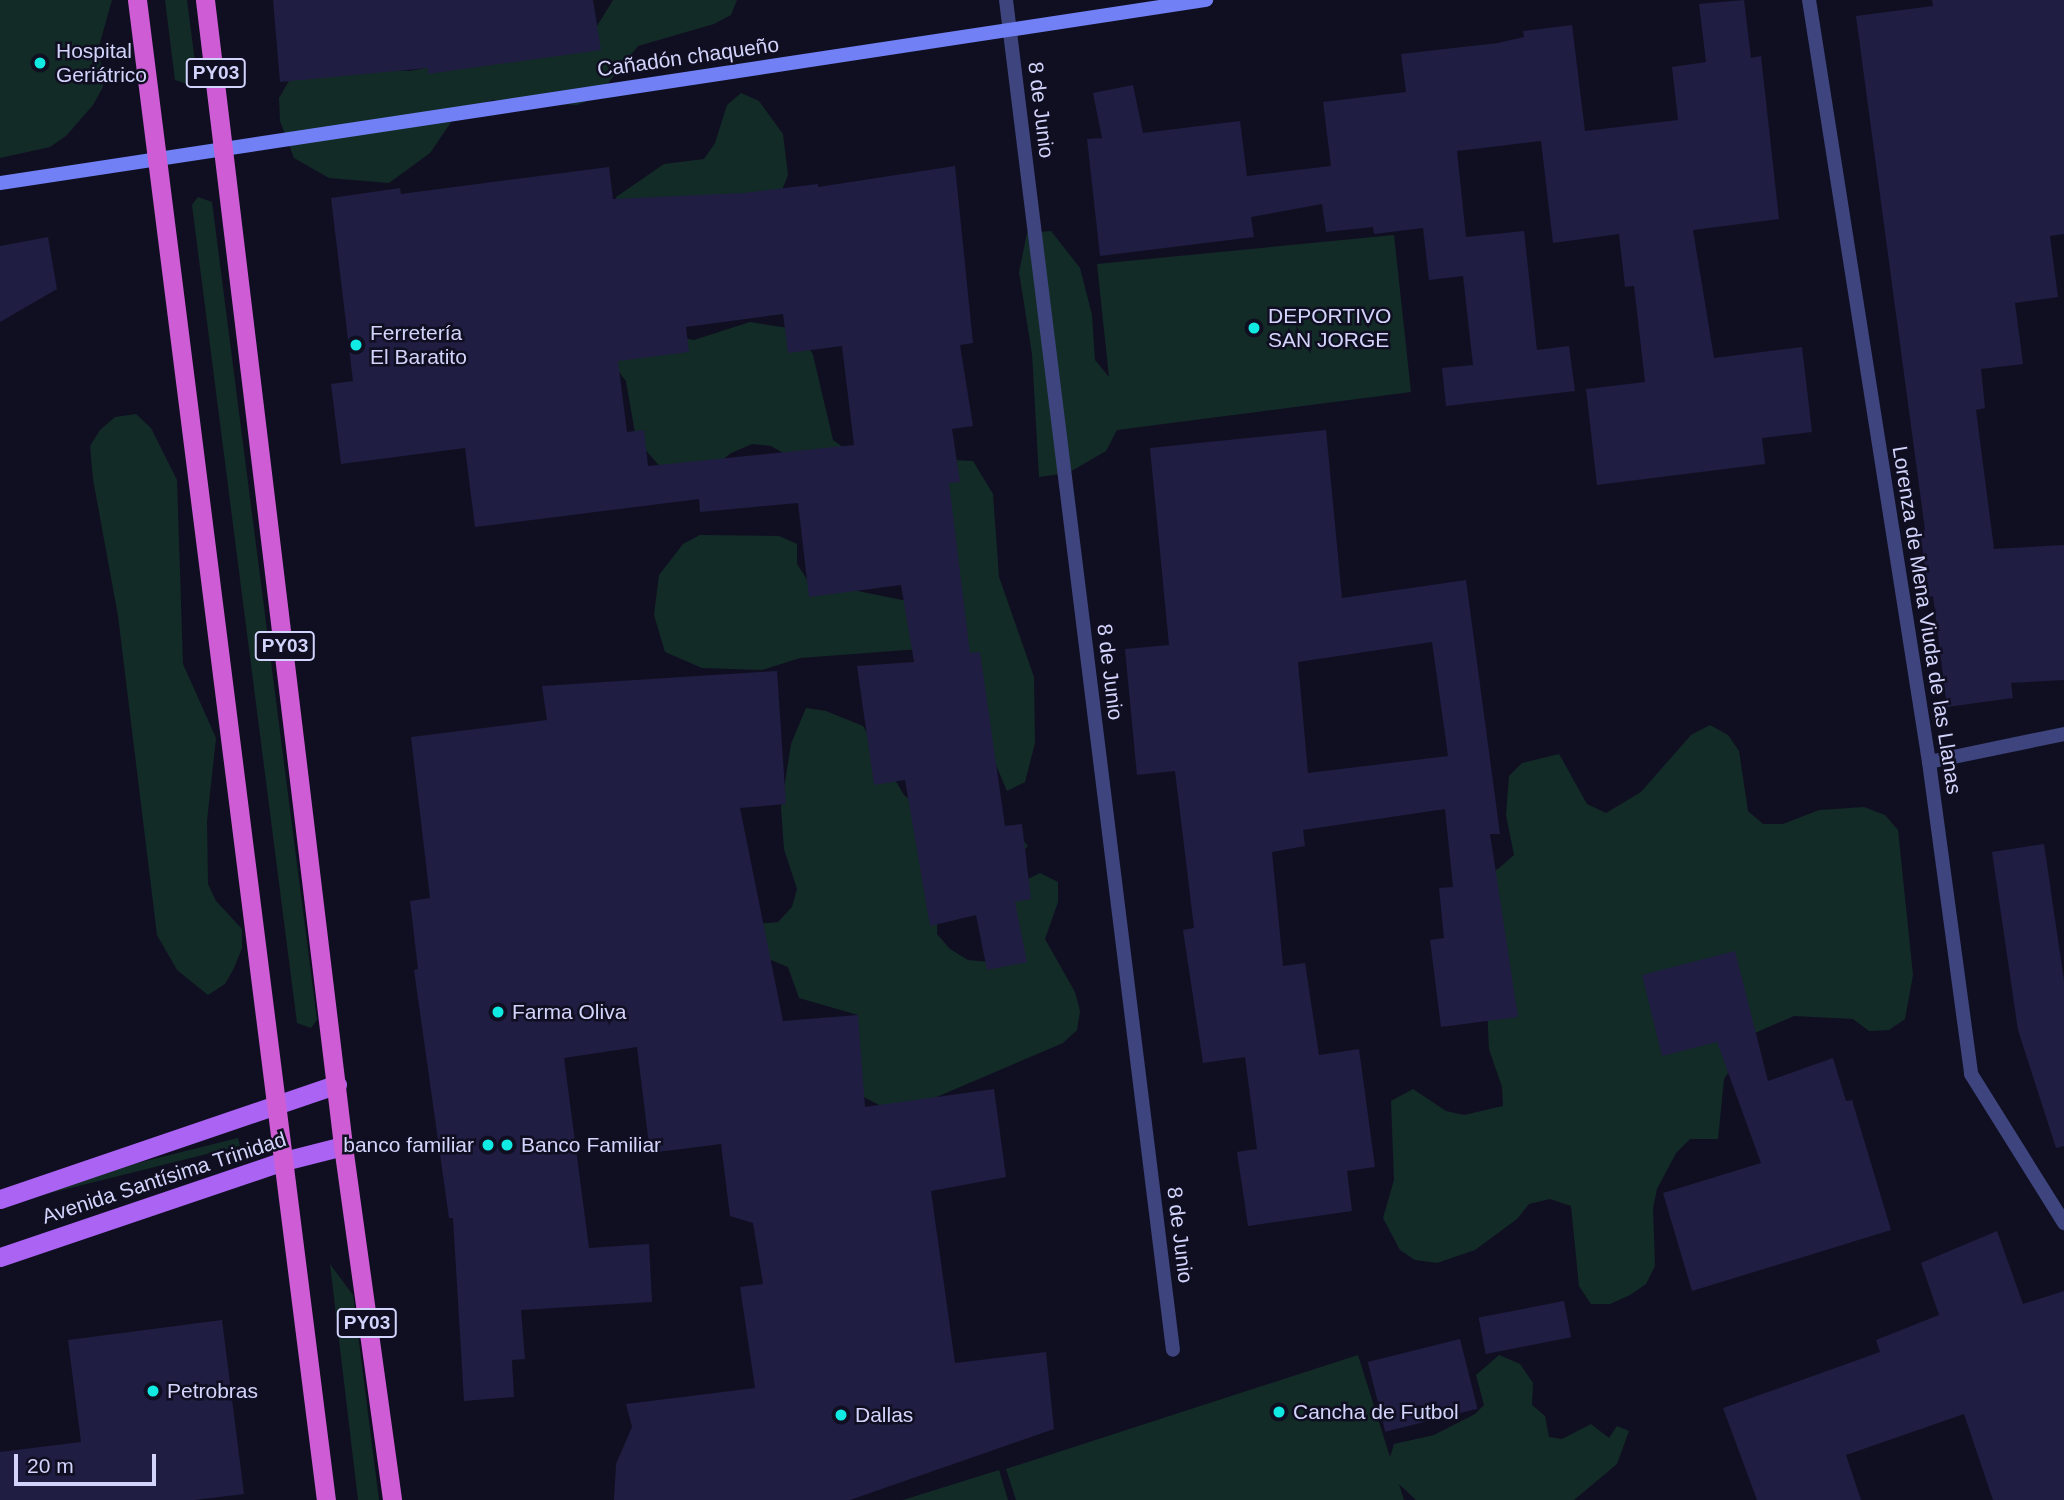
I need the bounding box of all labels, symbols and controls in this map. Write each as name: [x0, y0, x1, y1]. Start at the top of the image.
street label: Cañadón chaqueño: [595, 32, 781, 82]
place label: Hospital Geriátrico: [56, 38, 147, 88]
marker: Hospital Geriátrico: [30, 53, 50, 73]
road number: PY03: [184, 58, 248, 88]
street label: 8 de Junio: [1023, 60, 1059, 160]
place label: DEPORTIVO SAN JORGE: [1268, 303, 1391, 353]
place label: Ferretería El Baratito: [370, 320, 467, 370]
marker: DEPORTIVO SAN JORGE: [1246, 320, 1262, 336]
marker: Ferretería El Baratito: [348, 337, 364, 353]
street label: Lorenza de Mena Viuda de las Llanas: [1887, 444, 1967, 796]
street label: 8 de Junio: [1092, 622, 1128, 722]
road number: PY03: [254, 631, 316, 662]
place label: Farma Oliva: [512, 999, 626, 1025]
marker: Farma Oliva: [490, 1004, 506, 1020]
street label: Avenida Santísima Trinidad: [39, 1127, 289, 1229]
place label: banco familiar: [343, 1132, 474, 1158]
place label: Banco Familiar: [521, 1132, 661, 1158]
marker: banco familiar: [480, 1137, 496, 1153]
marker: Banco Familiar: [499, 1137, 515, 1153]
street label: 8 de Junio: [1162, 1185, 1198, 1285]
road number: PY03: [336, 1308, 398, 1338]
place label: Petrobras: [167, 1378, 258, 1404]
marker: Petrobras: [145, 1383, 161, 1399]
place label: Cancha de Futbol: [1293, 1399, 1459, 1425]
place label: Dallas: [855, 1402, 913, 1428]
marker: Cancha de Futbol: [1271, 1404, 1287, 1420]
marker: Dallas: [833, 1407, 849, 1423]
scale bar: [18, 1440, 159, 1484]
text: 20 m: [27, 1454, 74, 1477]

